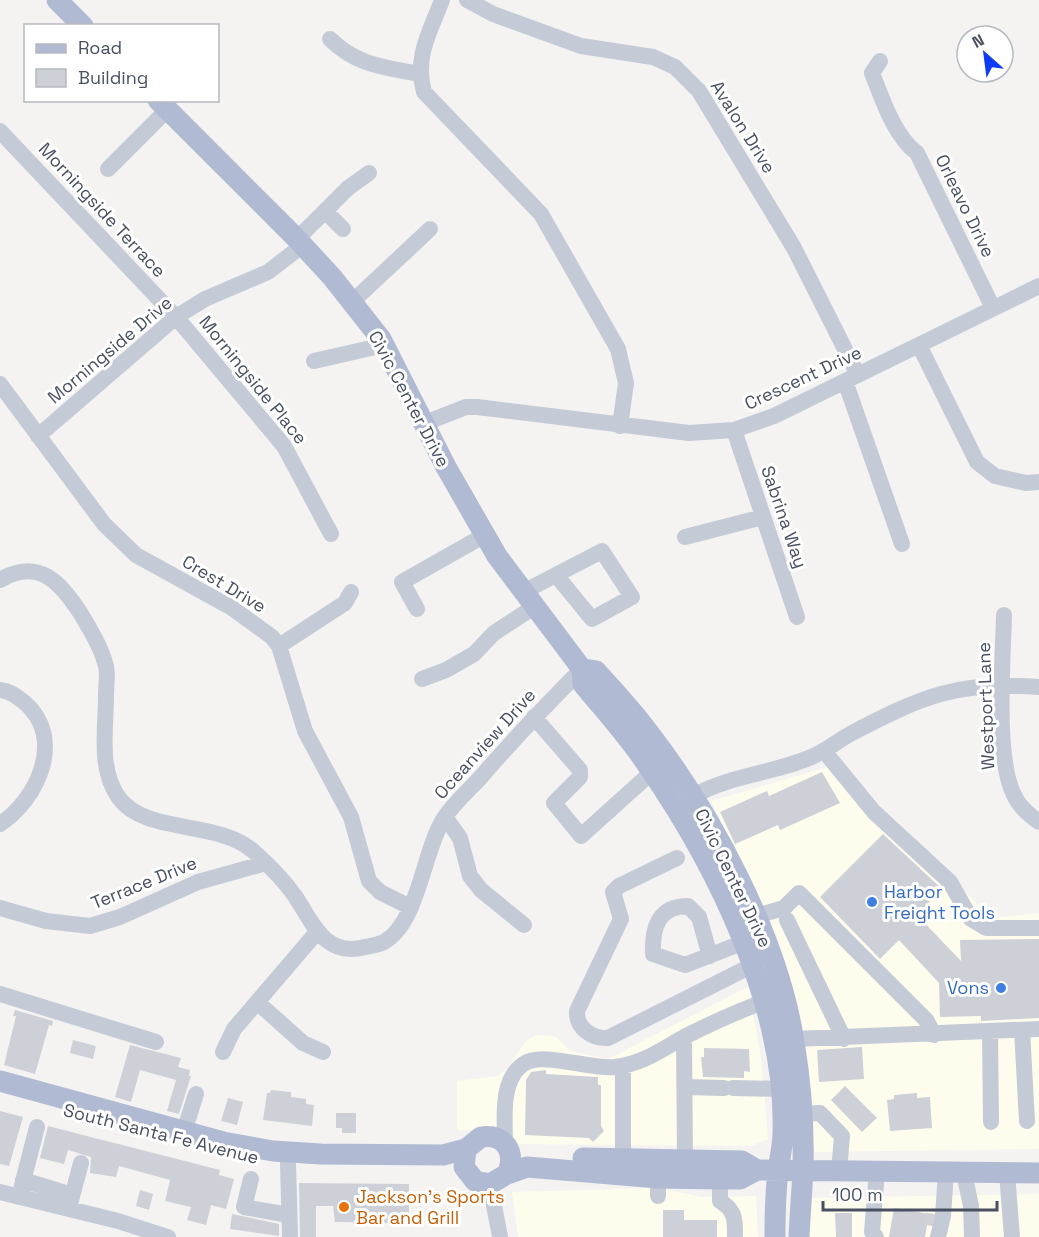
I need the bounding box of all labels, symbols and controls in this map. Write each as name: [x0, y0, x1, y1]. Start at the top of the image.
legend: [24, 24, 219, 102]
north arrow: [955, 24, 1015, 84]
text: N: [969, 29, 988, 53]
text: Road: [78, 36, 122, 59]
text: Building: [78, 66, 148, 89]
street label: Avalon Drive: [706, 76, 781, 177]
street label: Morningside Terrace: [34, 137, 171, 282]
street label: Orleavo Drive: [931, 150, 1000, 261]
street label: Morningside Drive: [43, 291, 177, 408]
street label: Morningside Place: [194, 311, 312, 449]
street label: Civic Center Drive: [364, 326, 455, 471]
street label: Crescent Drive: [741, 340, 865, 415]
street label: Sabrina Way: [756, 463, 813, 571]
street label: Crest Drive: [178, 550, 270, 618]
street label: Westport Lane: [972, 642, 999, 770]
street label: Oceanview Drive: [429, 683, 540, 804]
street label: Civic Center Drive: [690, 805, 777, 951]
street label: Terrace Drive: [88, 851, 200, 914]
place label: Harbor Freight Tools: [884, 880, 995, 924]
marker: Harbor Freight Tools: [865, 895, 879, 909]
place label: Vons: [947, 976, 989, 999]
marker: Vons: [994, 981, 1008, 995]
street label: South Santa Fe Avenue: [61, 1098, 261, 1169]
scale bar: [823, 1174, 997, 1212]
text: 100 m: [832, 1183, 883, 1206]
place label: Jackson's Sports Bar and Grill: [356, 1185, 505, 1229]
marker: Jackson's Sports Bar and Grill: [337, 1200, 351, 1214]

